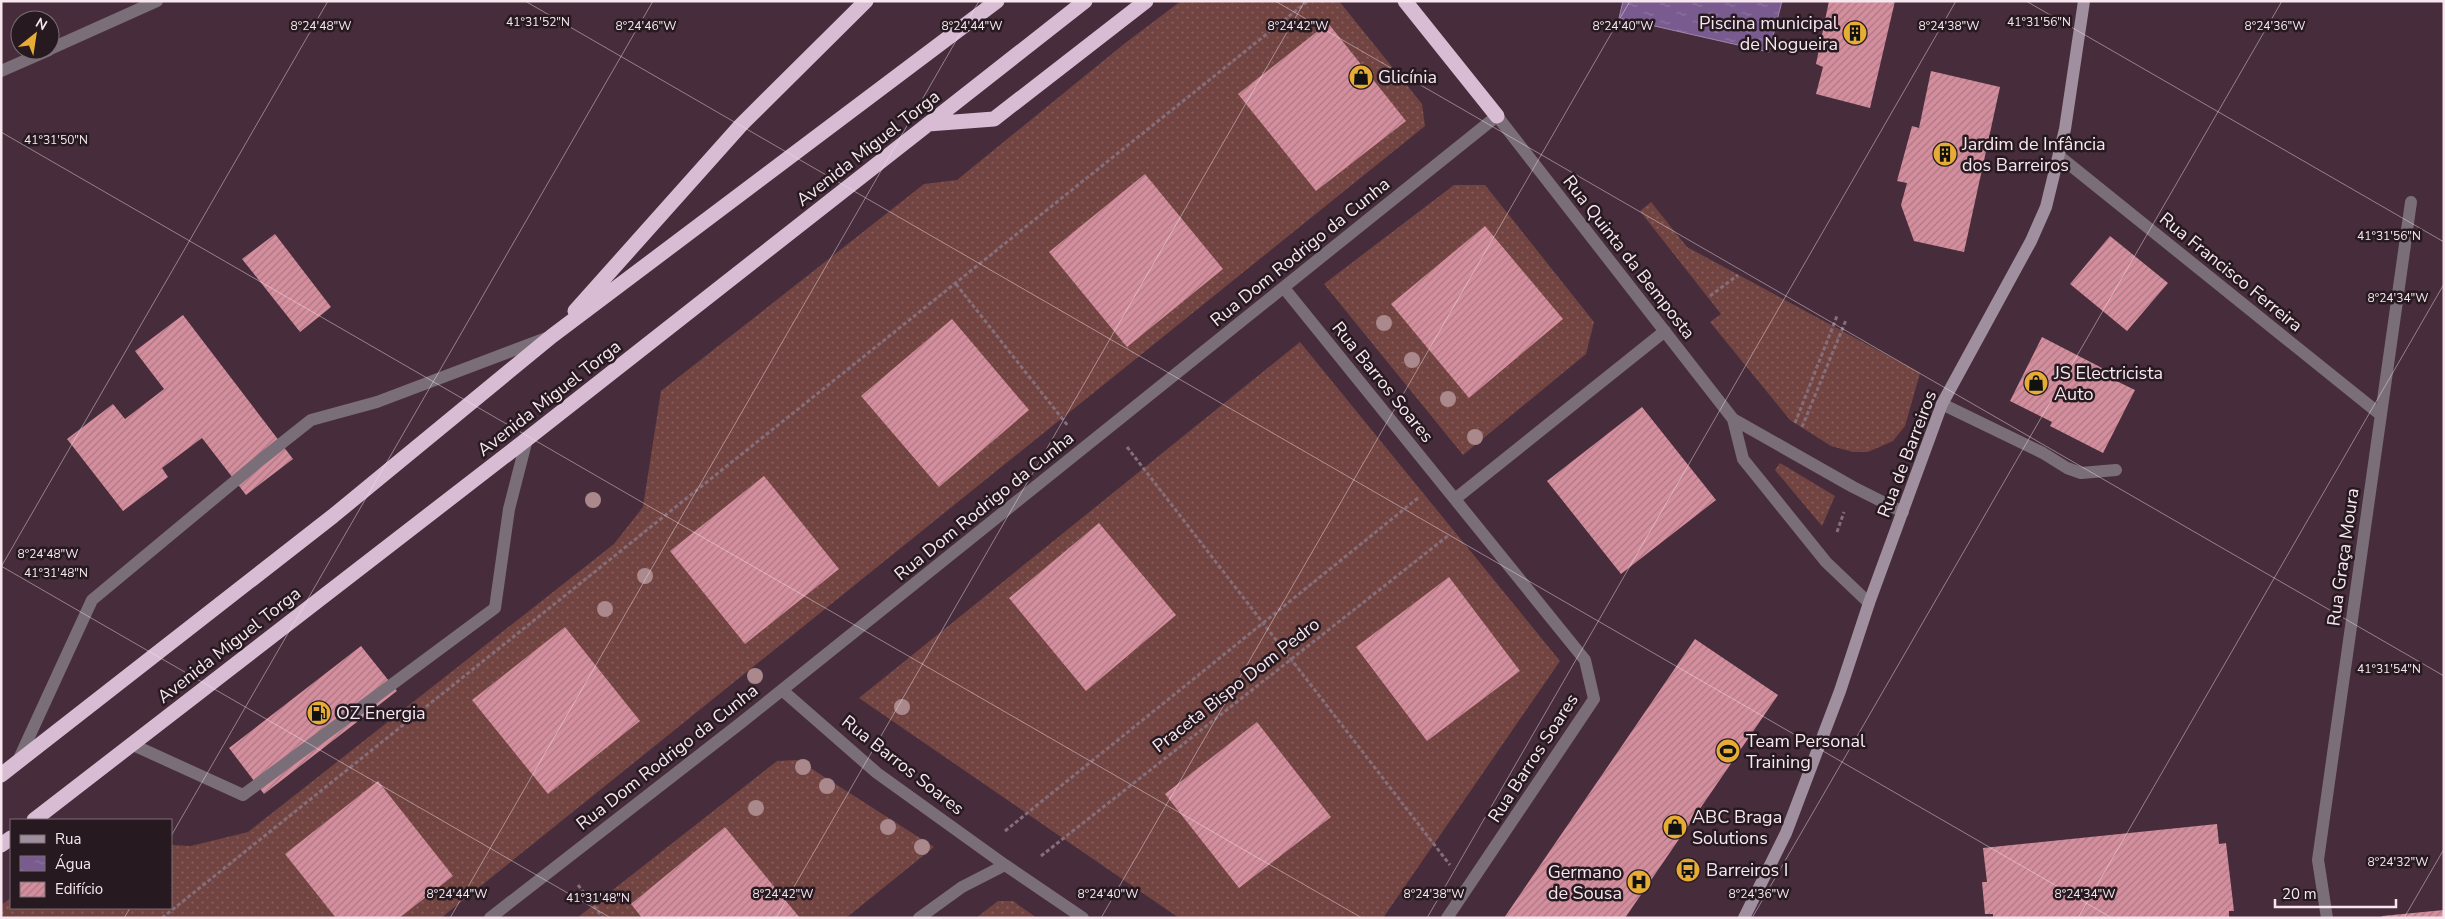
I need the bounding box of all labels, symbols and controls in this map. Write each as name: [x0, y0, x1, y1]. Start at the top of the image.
north arrow: [10, 10, 60, 60]
place label: Piscina municipal de Nogueira: [1699, 11, 1839, 56]
text: N: [32, 13, 51, 35]
text: 41°31'52"N: [506, 14, 570, 30]
text: 41°31'56"N: [2007, 14, 2071, 30]
text: 8°24'48"W: [290, 18, 352, 34]
text: 8°24'46"W: [615, 18, 677, 34]
text: 8°24'44"W: [941, 18, 1003, 34]
text: 8°24'42"W: [1267, 18, 1329, 34]
text: 8°24'40"W: [1592, 18, 1654, 34]
text: 8°24'38"W: [1918, 18, 1980, 34]
text: 8°24'36"W: [2244, 18, 2306, 34]
building icon: Piscina municipal de Nogueira: [1842, 20, 1868, 46]
shop icon: Glicínia: [1348, 64, 1374, 90]
place label: Glicínia: [1378, 65, 1437, 89]
street label: Avenida Miguel Torga: [791, 84, 945, 212]
text: 41°31'50"N: [24, 132, 88, 148]
place label: Jardim de Infância dos Barreiros: [1961, 132, 2106, 177]
building icon: Jardim de Infância dos Barreiros: [1932, 141, 1958, 167]
street label: Rua Quinta da Bemposta: [1557, 170, 1701, 344]
street label: Rua Dom Rodrigo da Cunha: [1205, 172, 1395, 332]
street label: Rua Francisco Ferreira: [2154, 207, 2308, 337]
text: 41°31'56"N: [2357, 228, 2421, 244]
text: 8°24'34"W: [2367, 290, 2429, 306]
street label: Rua Barros Soares: [1327, 316, 1439, 448]
street label: Avenida Miguel Torga: [472, 334, 626, 462]
place label: JS Electricista Auto: [2053, 361, 2163, 406]
shop icon: JS Electricista Auto: [2023, 370, 2049, 396]
street label: Rua de Barreiros: [1872, 387, 1942, 521]
street label: Rua Dom Rodrigo da Cunha: [889, 426, 1079, 586]
street label: Rua Graça Moura: [2321, 486, 2365, 628]
text: 8°24'48"W: [17, 546, 79, 562]
text: 41°31'48"N: [24, 565, 88, 581]
street label: Avenida Miguel Torga: [152, 581, 306, 709]
street label: Praceta Bispo Dom Pedro: [1147, 612, 1325, 758]
text: 41°31'54"N: [2357, 661, 2421, 677]
street label: Rua Dom Rodrigo da Cunha: [571, 678, 763, 836]
street label: Rua Barros Soares: [1482, 689, 1584, 827]
fuel station icon: OZ Energia: [306, 700, 332, 726]
place label: OZ Energia: [336, 701, 426, 725]
street label: Rua Barros Soares: [837, 710, 969, 820]
place label: Team Personal Training: [1746, 729, 1866, 774]
sports icon: Team Personal Training: [1715, 738, 1741, 764]
place label: ABC Braga Solutions: [1692, 805, 1782, 850]
shop icon: ABC Braga Solutions: [1662, 814, 1688, 840]
legend: [10, 819, 172, 909]
text: Rua: [55, 829, 81, 849]
text: Água: [55, 854, 91, 874]
text: 8°24'32"W: [2367, 854, 2429, 870]
bus stop icon: Barreiros I: [1675, 857, 1701, 883]
place label: Barreiros I: [1706, 858, 1788, 882]
place label: Germano de Sousa: [1548, 860, 1622, 905]
hospital icon: Germano de Sousa: [1626, 869, 1652, 895]
scale bar: [2275, 876, 2396, 908]
text: Edifício: [55, 879, 103, 899]
text: 20 m: [2282, 884, 2317, 904]
text: 8°24'44"W: [426, 886, 488, 902]
text: 8°24'42"W: [752, 886, 814, 902]
text: 8°24'40"W: [1077, 886, 1139, 902]
text: 8°24'38"W: [1403, 886, 1465, 902]
text: 8°24'36"W: [1728, 886, 1790, 902]
text: 8°24'34"W: [2054, 886, 2116, 902]
text: 41°31'48"N: [566, 890, 630, 906]

